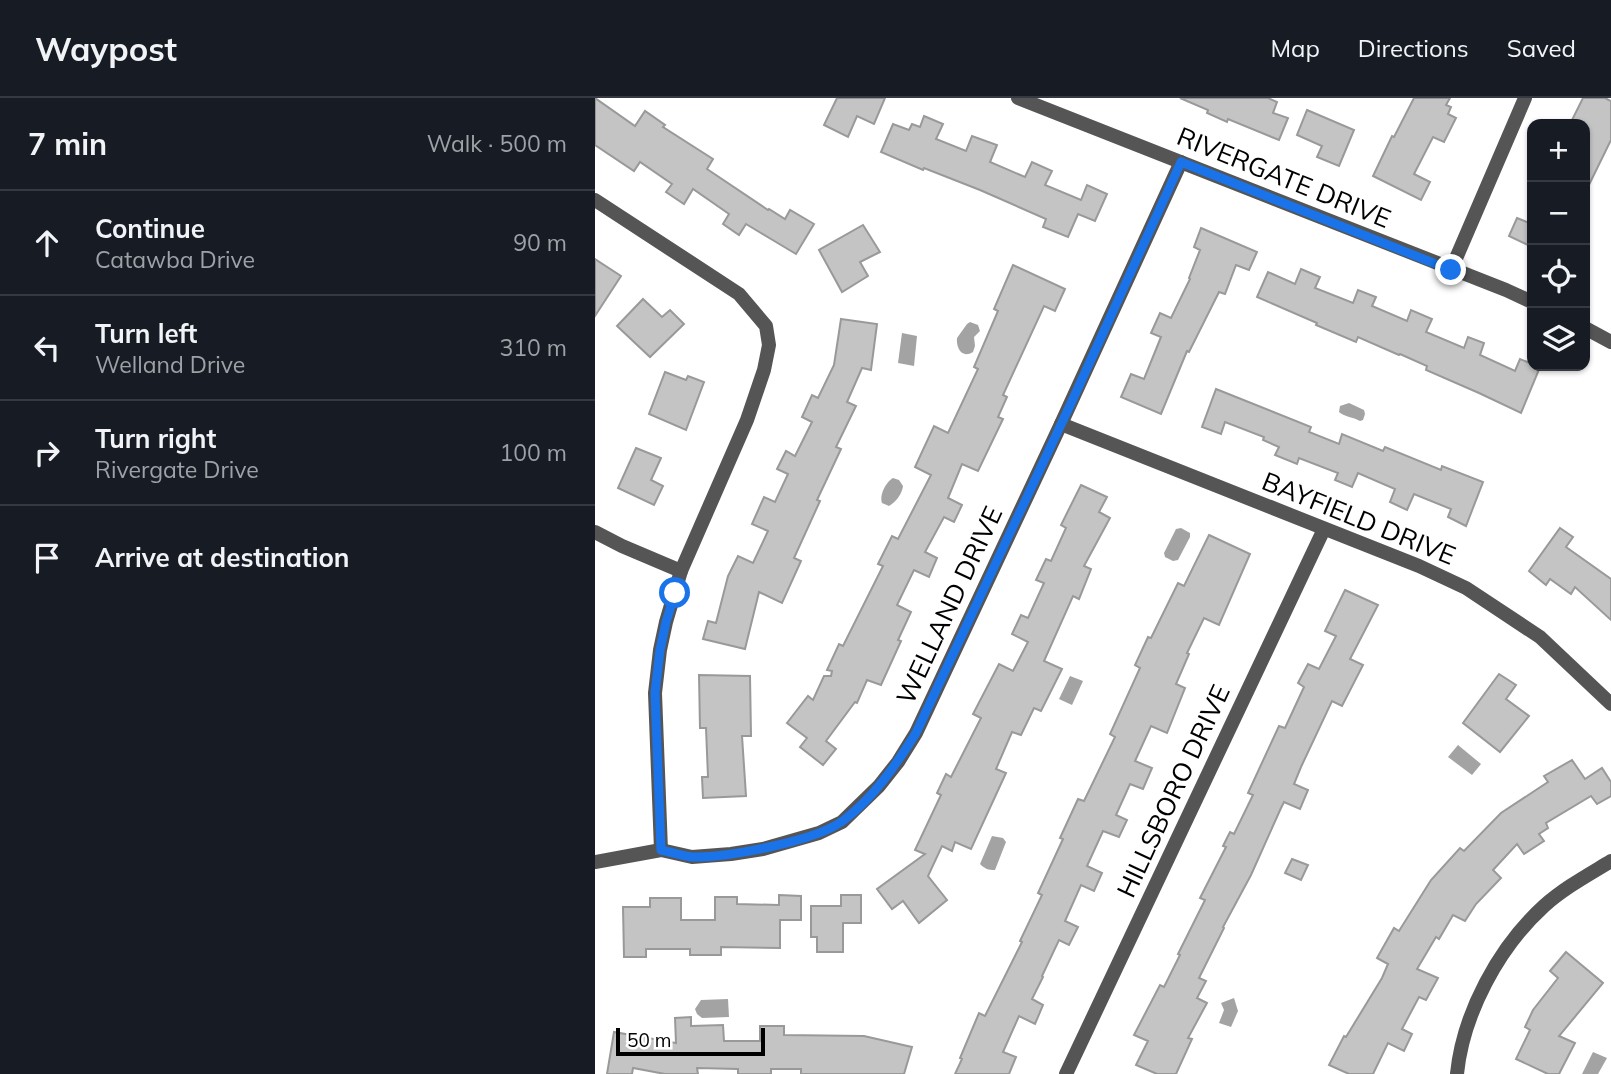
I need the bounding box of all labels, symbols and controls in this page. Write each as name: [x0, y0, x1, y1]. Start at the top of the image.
text: Waypost: [35, 28, 177, 69]
text: Map: [1270, 33, 1320, 63]
text: Directions: [1358, 33, 1469, 63]
text: Saved: [1507, 33, 1576, 63]
street label: RIVERGATE DRIVE: [1172, 119, 1396, 235]
map controls: [1527, 119, 1590, 371]
button: +: [1527, 119, 1590, 182]
text: 7 min: [28, 125, 107, 163]
text: Walk · 500 m: [427, 129, 567, 158]
button: −: [1527, 182, 1590, 245]
text: Continue: [95, 212, 205, 245]
icon: ahead: [28, 224, 66, 262]
text: 90 m: [513, 228, 567, 257]
text: Catawba Drive: [95, 245, 255, 274]
button: locate: [1527, 245, 1590, 308]
route end: [1435, 254, 1466, 285]
button: layers: [1527, 308, 1590, 371]
text: Turn left: [95, 317, 197, 350]
icon: left: [28, 329, 66, 367]
text: 310 m: [499, 333, 567, 362]
text: Welland Drive: [95, 350, 245, 379]
text: Turn right: [95, 422, 216, 455]
icon: right: [28, 434, 66, 472]
text: 100 m: [499, 438, 567, 467]
text: Rivergate Drive: [95, 455, 259, 484]
street label: BAYFIELD DRIVE: [1257, 464, 1461, 572]
street label: WELLAND DRIVE: [889, 501, 1009, 709]
icon: arrive: [28, 539, 66, 577]
text: Arrive at destination: [95, 541, 350, 574]
route start: [659, 577, 690, 608]
street label: HILLSBORO DRIVE: [1109, 679, 1237, 903]
scale bar: [616, 1025, 765, 1057]
text: 50 m: [627, 1028, 671, 1052]

